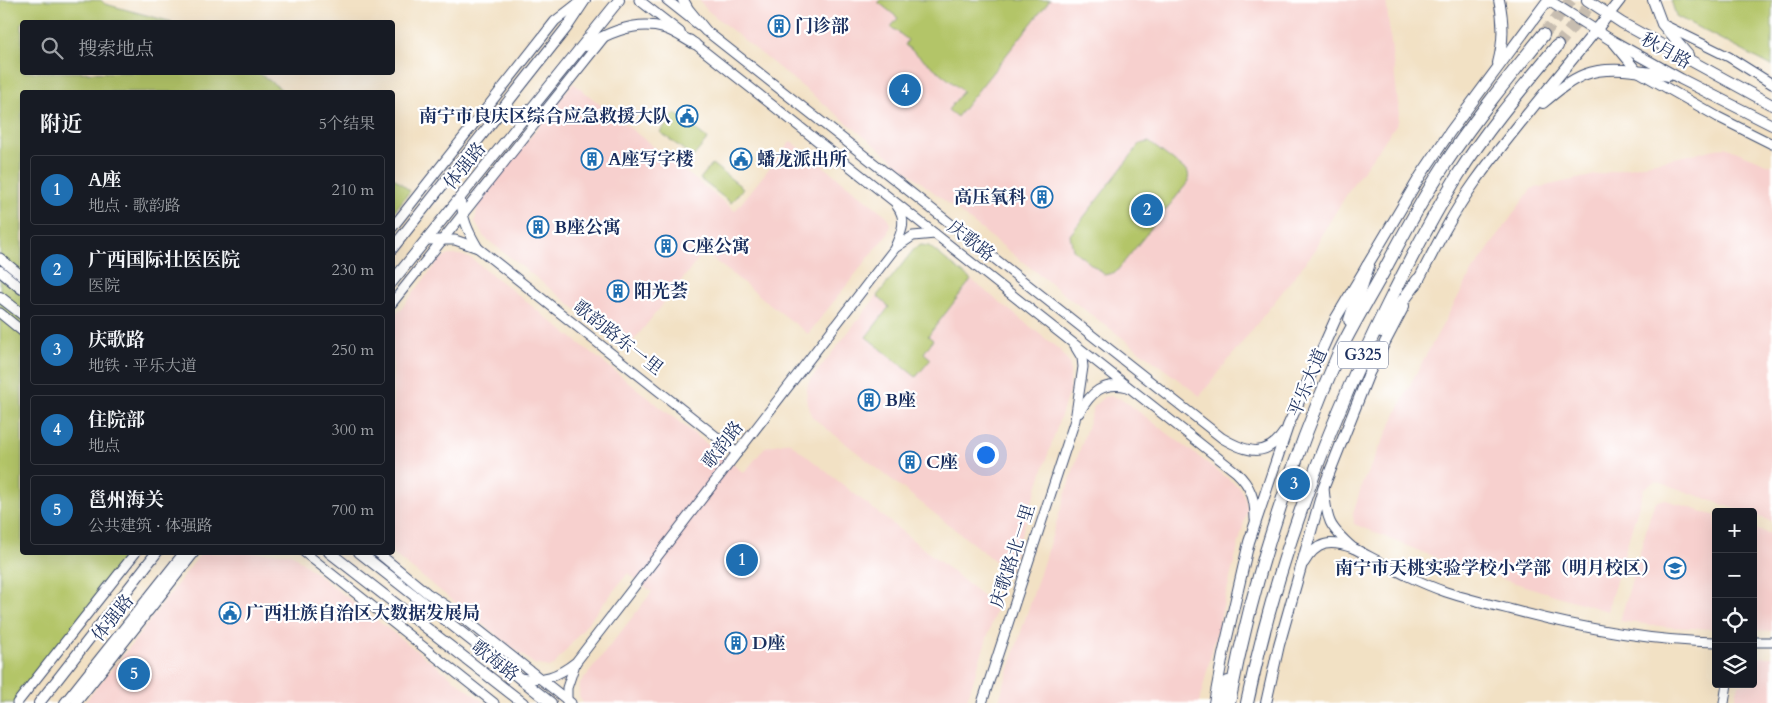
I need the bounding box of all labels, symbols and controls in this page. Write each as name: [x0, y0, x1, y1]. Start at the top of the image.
building icon: 门诊部: [767, 14, 791, 38]
place label: 门诊部: [795, 14, 849, 39]
search box: [20, 20, 395, 75]
street label: 秋月路: [1636, 27, 1696, 75]
icon: search: [38, 34, 66, 62]
text: 搜索地点: [78, 36, 154, 62]
pin: 4: [889, 71, 921, 109]
place label: 南宁市良庆区综合应急救援大队: [419, 104, 671, 129]
public building icon: 南宁市良庆区综合应急救援大队: [675, 104, 699, 128]
text: 附近: [40, 110, 82, 139]
text: 5个结果: [319, 113, 375, 135]
street label: 体强路: [438, 137, 492, 195]
building icon: A座写字楼: [580, 147, 604, 171]
place label: A座写字楼: [608, 147, 694, 172]
public building icon: 蟠龙派出所: [729, 147, 753, 171]
place label: 蟠龙派出所: [757, 147, 848, 172]
text: A座: [88, 167, 121, 193]
text: 1: [53, 179, 61, 201]
text: 210 m: [332, 179, 374, 201]
place label: 高压氧科: [954, 185, 1026, 210]
building icon: 高压氧科: [1030, 185, 1054, 209]
pin: 2: [1131, 191, 1163, 229]
text: 地点 · 歌韵路: [88, 195, 181, 217]
building icon: B座公寓: [526, 215, 550, 239]
place label: B座公寓: [554, 215, 621, 240]
street label: 庆歌路: [942, 215, 1000, 267]
building icon: C座公寓: [654, 234, 678, 258]
place label: C座公寓: [682, 234, 750, 259]
text: 广西国际壮医医院: [88, 247, 240, 273]
text: 2: [53, 259, 61, 281]
text: 230 m: [332, 259, 374, 281]
text: 医院: [88, 275, 120, 297]
building icon: 阳光荟: [606, 279, 630, 303]
place label: 阳光荟: [634, 279, 688, 304]
street label: 歌韵路东一里: [568, 295, 668, 381]
text: 庆歌路: [88, 327, 145, 353]
text: 3: [53, 339, 61, 361]
text: 250 m: [332, 339, 374, 361]
road number: G325: [1338, 342, 1388, 368]
street label: 平乐大道: [1282, 345, 1334, 421]
text: 地铁 · 平乐大道: [88, 355, 197, 377]
building icon: B座: [857, 388, 881, 412]
place label: B座: [885, 388, 916, 413]
text: 住院部: [88, 407, 145, 433]
street label: 歌韵路: [697, 416, 749, 474]
text: 4: [53, 419, 61, 441]
text: 300 m: [332, 419, 374, 441]
text: 地点: [88, 435, 120, 457]
your location: [973, 442, 999, 468]
building icon: C座: [898, 450, 922, 474]
place label: C座: [926, 450, 958, 475]
pin: 3: [1278, 465, 1310, 503]
text: 邕州海关: [88, 487, 164, 513]
text: 5: [53, 499, 61, 521]
text: 700 m: [332, 499, 374, 521]
street label: 庆歌路北一里: [984, 501, 1042, 611]
map controls: [1712, 508, 1757, 688]
button: +: [1712, 508, 1757, 553]
text: 公共建筑 · 体强路: [88, 515, 213, 537]
pin: 1: [726, 541, 758, 579]
button: −: [1712, 553, 1757, 598]
place label: 南宁市天桃实验学校小学部（明月校区）: [1335, 556, 1659, 581]
school or university icon: 南宁市天桃实验学校小学部（明月校区）: [1663, 556, 1687, 580]
street label: 体强路: [86, 589, 140, 647]
button: locate: [1712, 598, 1757, 643]
public building icon: 广西壮族自治区大数据发展局: [218, 601, 242, 625]
place label: 广西壮族自治区大数据发展局: [246, 601, 480, 626]
building icon: D座: [724, 631, 748, 655]
place label: D座: [752, 631, 785, 656]
street label: 歌海路: [466, 635, 524, 687]
button: layers: [1712, 643, 1757, 688]
pin: 5: [118, 655, 150, 693]

